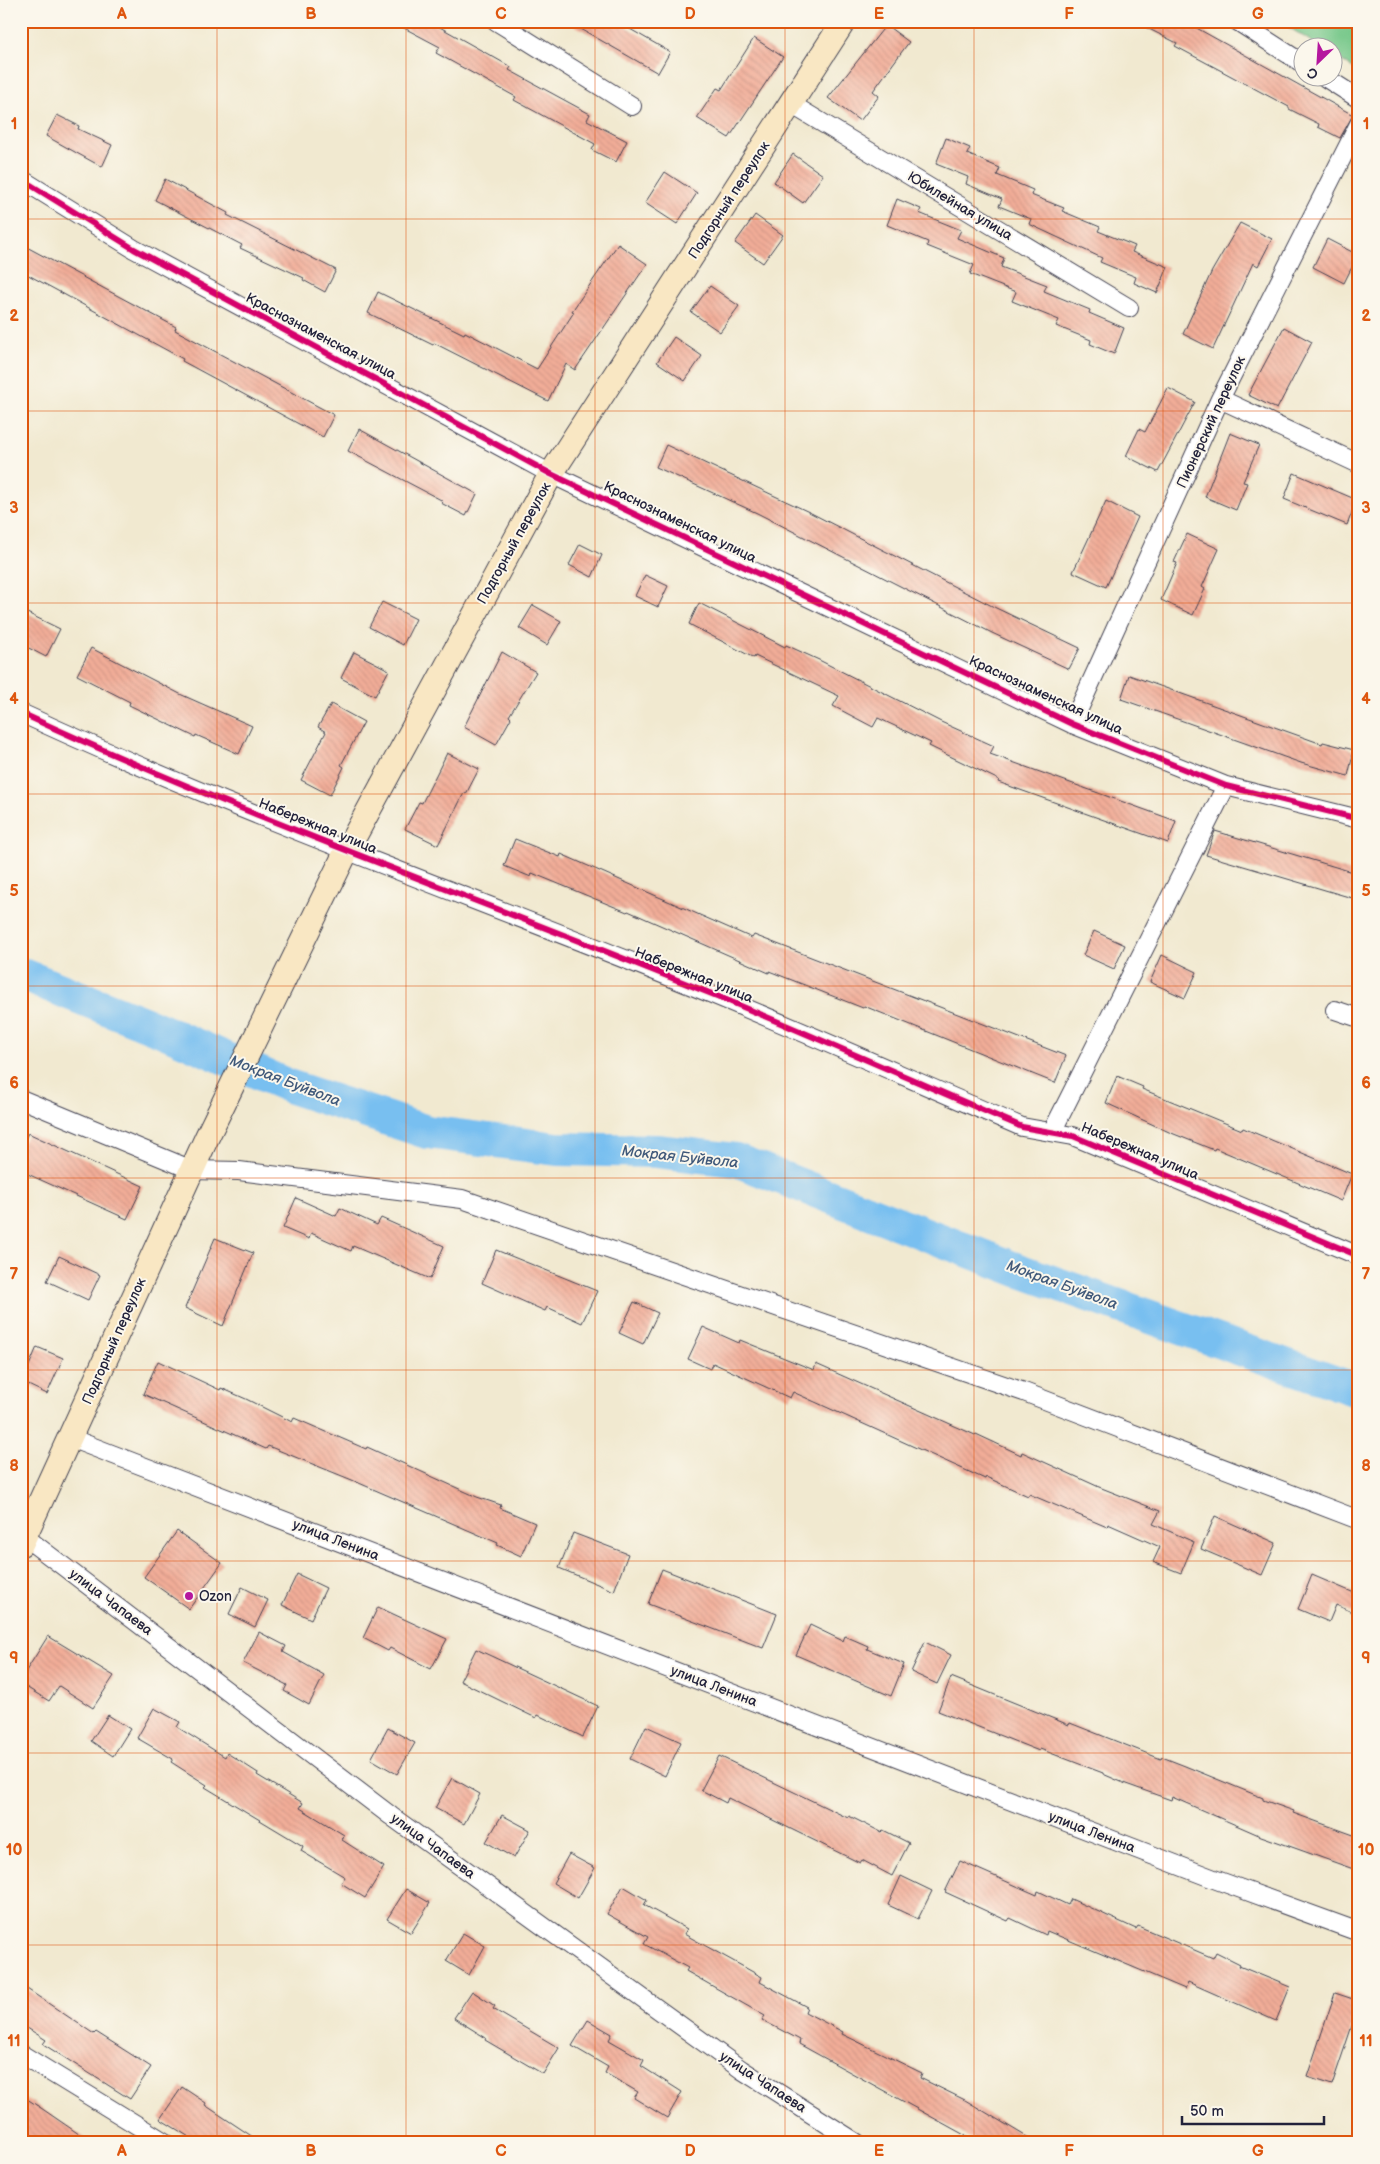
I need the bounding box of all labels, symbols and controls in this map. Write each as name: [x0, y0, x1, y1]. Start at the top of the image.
text: A: [116, 5, 127, 24]
text: B: [305, 5, 317, 24]
text: C: [495, 5, 507, 24]
text: D: [684, 5, 696, 24]
text: E: [874, 5, 884, 24]
text: F: [1064, 5, 1074, 24]
text: G: [1252, 5, 1264, 24]
north arrow: [1292, 38, 1342, 88]
text: С: [1304, 63, 1321, 83]
text: 1: [11, 115, 17, 134]
text: 1: [1363, 115, 1369, 134]
street label: Подгорный переулок: [685, 138, 774, 262]
street label: Юбилейная улица: [904, 168, 1016, 244]
street label: Краснознаменская улица: [243, 289, 400, 383]
text: 2: [9, 307, 19, 326]
text: 2: [1361, 307, 1371, 326]
street label: Пионерский переулок: [1173, 353, 1249, 491]
street label: Краснознаменская улица: [601, 478, 760, 567]
street label: Подгорный переулок: [473, 479, 555, 607]
text: 3: [9, 499, 19, 518]
text: 3: [1361, 499, 1371, 518]
street label: Краснознаменская улица: [966, 652, 1126, 738]
text: 4: [9, 690, 19, 709]
text: 4: [1361, 690, 1371, 709]
street label: Набережная улица: [256, 795, 380, 858]
text: 5: [9, 882, 19, 901]
text: 5: [1361, 882, 1371, 901]
street label: Набережная улица: [632, 944, 756, 1007]
water label: Мокрая Буйвола: [227, 1051, 343, 1111]
text: 6: [9, 1074, 19, 1093]
text: 6: [1361, 1074, 1371, 1093]
street label: Набережная улица: [1079, 1119, 1202, 1184]
water label: Мокрая Буйвола: [621, 1141, 739, 1173]
water label: Мокрая Буйвола: [1004, 1256, 1120, 1314]
text: 7: [10, 1265, 19, 1284]
text: 7: [1362, 1265, 1371, 1284]
street label: Подгорный переулок: [78, 1275, 150, 1407]
text: 8: [9, 1457, 19, 1476]
text: 8: [1361, 1457, 1371, 1476]
street label: улица Ленина: [290, 1516, 382, 1565]
street label: улица Чапаева: [66, 1565, 157, 1639]
place label: Ozon: [199, 1588, 232, 1605]
marker: Ozon: [183, 1590, 195, 1602]
text: 9: [9, 1649, 19, 1668]
text: 9: [1361, 1649, 1371, 1668]
street label: улица Ленина: [668, 1662, 760, 1711]
street label: улица Ленина: [1046, 1808, 1138, 1857]
street label: улица Чапаева: [388, 1810, 479, 1883]
text: 10: [6, 1841, 22, 1860]
text: 10: [1358, 1841, 1374, 1860]
text: 11: [7, 2032, 21, 2051]
text: 11: [1359, 2032, 1373, 2051]
street label: улица Чапаева: [716, 2048, 810, 2117]
scale bar: [1182, 2094, 1325, 2126]
text: 50 m: [1190, 2102, 1224, 2121]
text: A: [116, 2142, 127, 2161]
text: B: [305, 2142, 317, 2161]
text: C: [495, 2142, 507, 2161]
text: D: [684, 2142, 696, 2161]
text: E: [874, 2142, 884, 2161]
text: F: [1064, 2142, 1074, 2161]
text: G: [1252, 2142, 1264, 2161]

